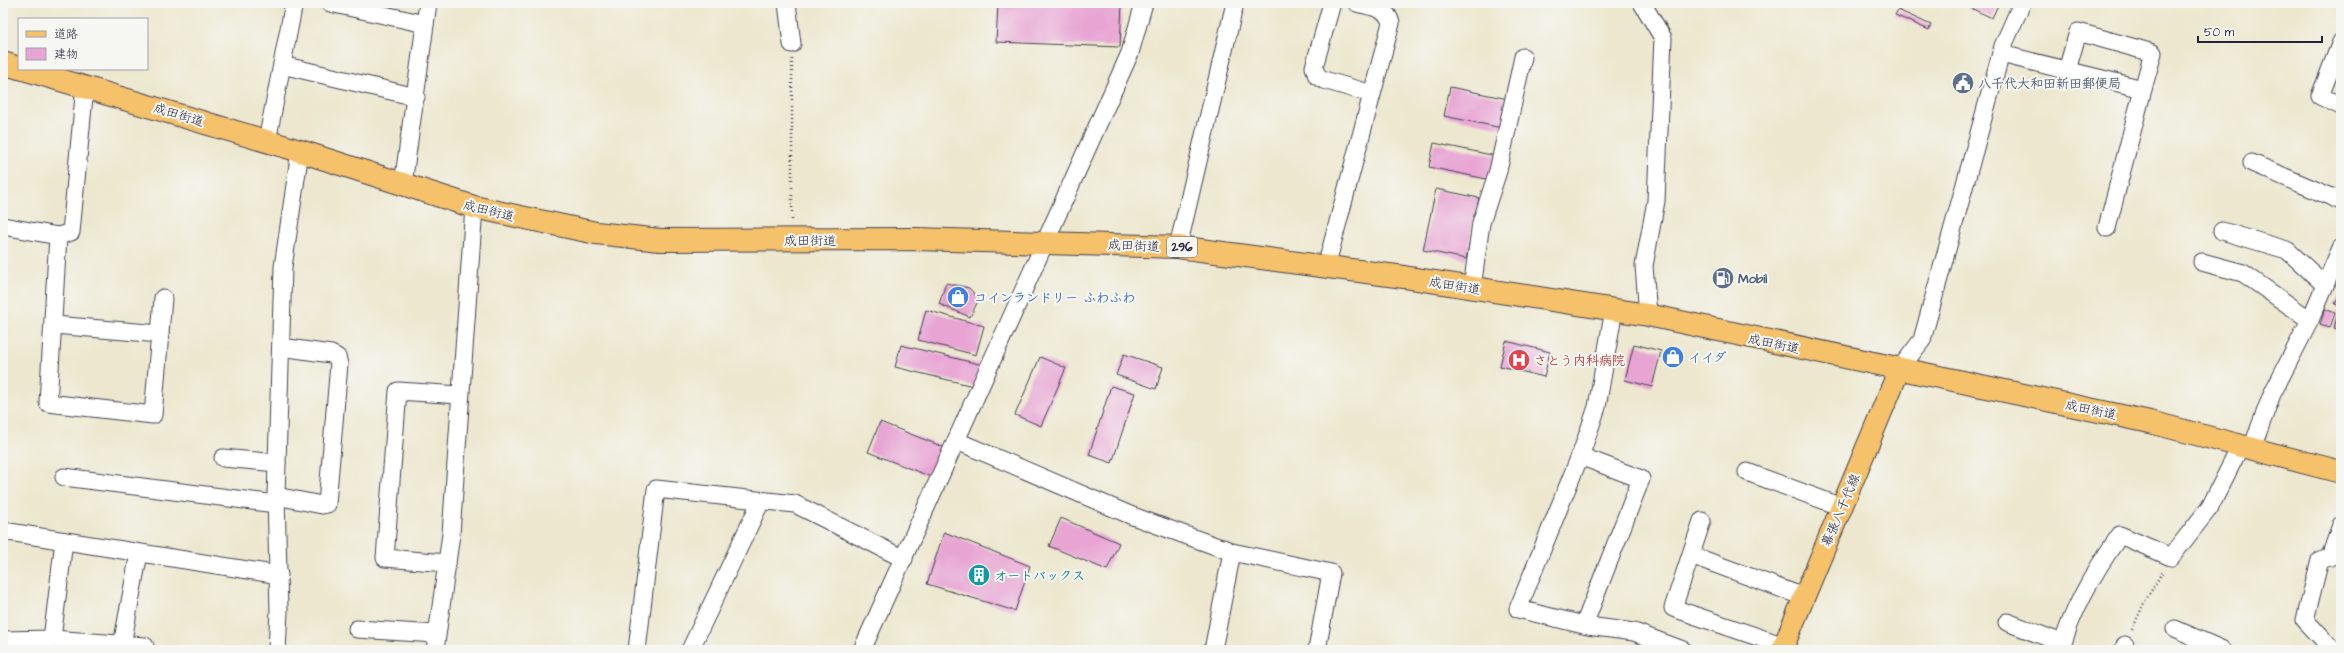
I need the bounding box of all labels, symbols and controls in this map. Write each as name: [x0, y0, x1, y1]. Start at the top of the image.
legend: [18, 18, 148, 70]
scale bar: [2198, 18, 2322, 44]
text: 50 m: [2204, 24, 2235, 41]
text: 道路: [54, 26, 78, 43]
text: 建物: [54, 46, 78, 63]
public building icon: 八千代大和田新田郵便局: [1950, 70, 1976, 96]
place label: 八千代大和田新田郵便局: [1978, 75, 2121, 93]
street label: 成田街道: [151, 99, 206, 131]
street label: 成田街道: [461, 196, 516, 226]
street label: 成田街道: [784, 232, 836, 250]
street label: 成田街道: [1108, 236, 1160, 256]
road number: 296: [1167, 237, 1197, 257]
fuel station icon: Mobil: [1710, 265, 1736, 291]
place label: Mobil: [1738, 270, 1767, 288]
street label: 成田街道: [1428, 273, 1482, 299]
shop icon: コインランドリー ふわふわ: [945, 284, 971, 310]
place label: コインランドリー ふわふわ: [974, 289, 1135, 307]
street label: 成田街道: [1746, 330, 1801, 358]
shop icon: イイダ: [1660, 344, 1686, 370]
hospital icon: さとう内科病院: [1506, 347, 1532, 373]
place label: イイダ: [1688, 349, 1726, 367]
place label: さとう内科病院: [1534, 352, 1625, 370]
street label: 成田街道: [2063, 396, 2118, 424]
street label: 幕張八千代線: [1817, 470, 1865, 550]
building icon: オートバックス: [966, 562, 992, 588]
place label: オートバックス: [994, 567, 1085, 585]

